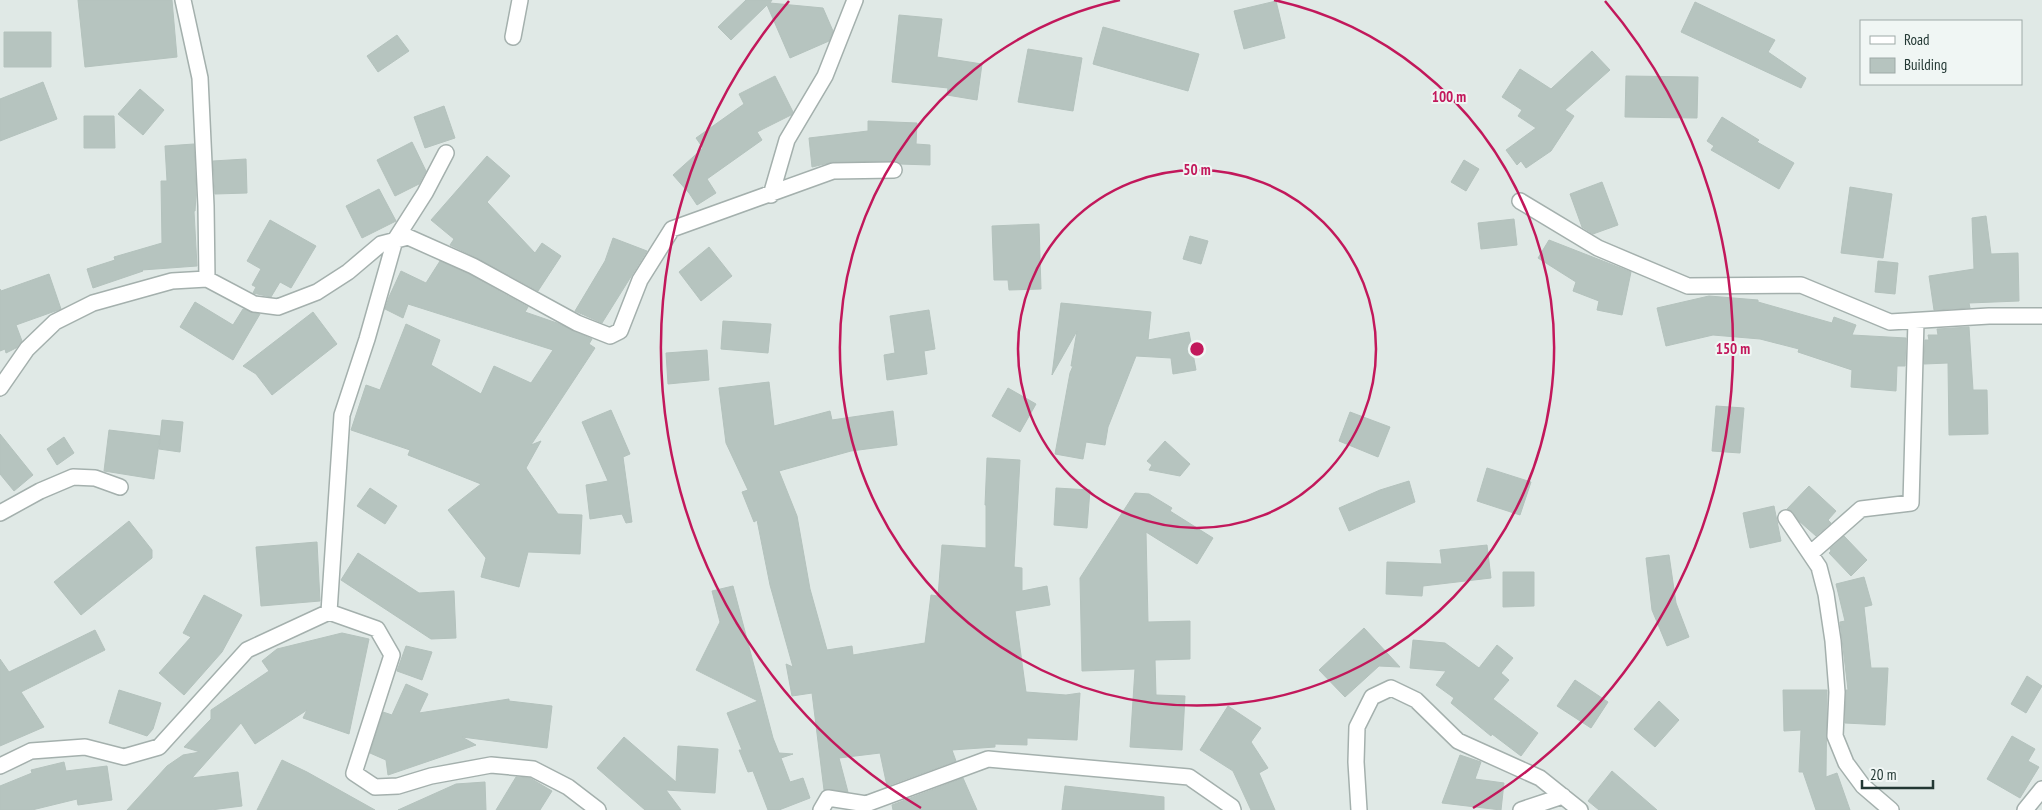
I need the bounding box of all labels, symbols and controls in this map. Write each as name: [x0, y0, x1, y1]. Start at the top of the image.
legend: [1860, 20, 2022, 85]
text: Road: [1904, 30, 1930, 49]
text: Building: [1904, 55, 1947, 74]
text: 100 m: [1432, 87, 1466, 106]
text: 50 m: [1183, 160, 1211, 179]
text: 150 m: [1716, 339, 1750, 358]
centre of rings: [1188, 340, 1206, 358]
scale bar: [1862, 758, 1933, 790]
text: 20 m: [1870, 765, 1896, 784]

